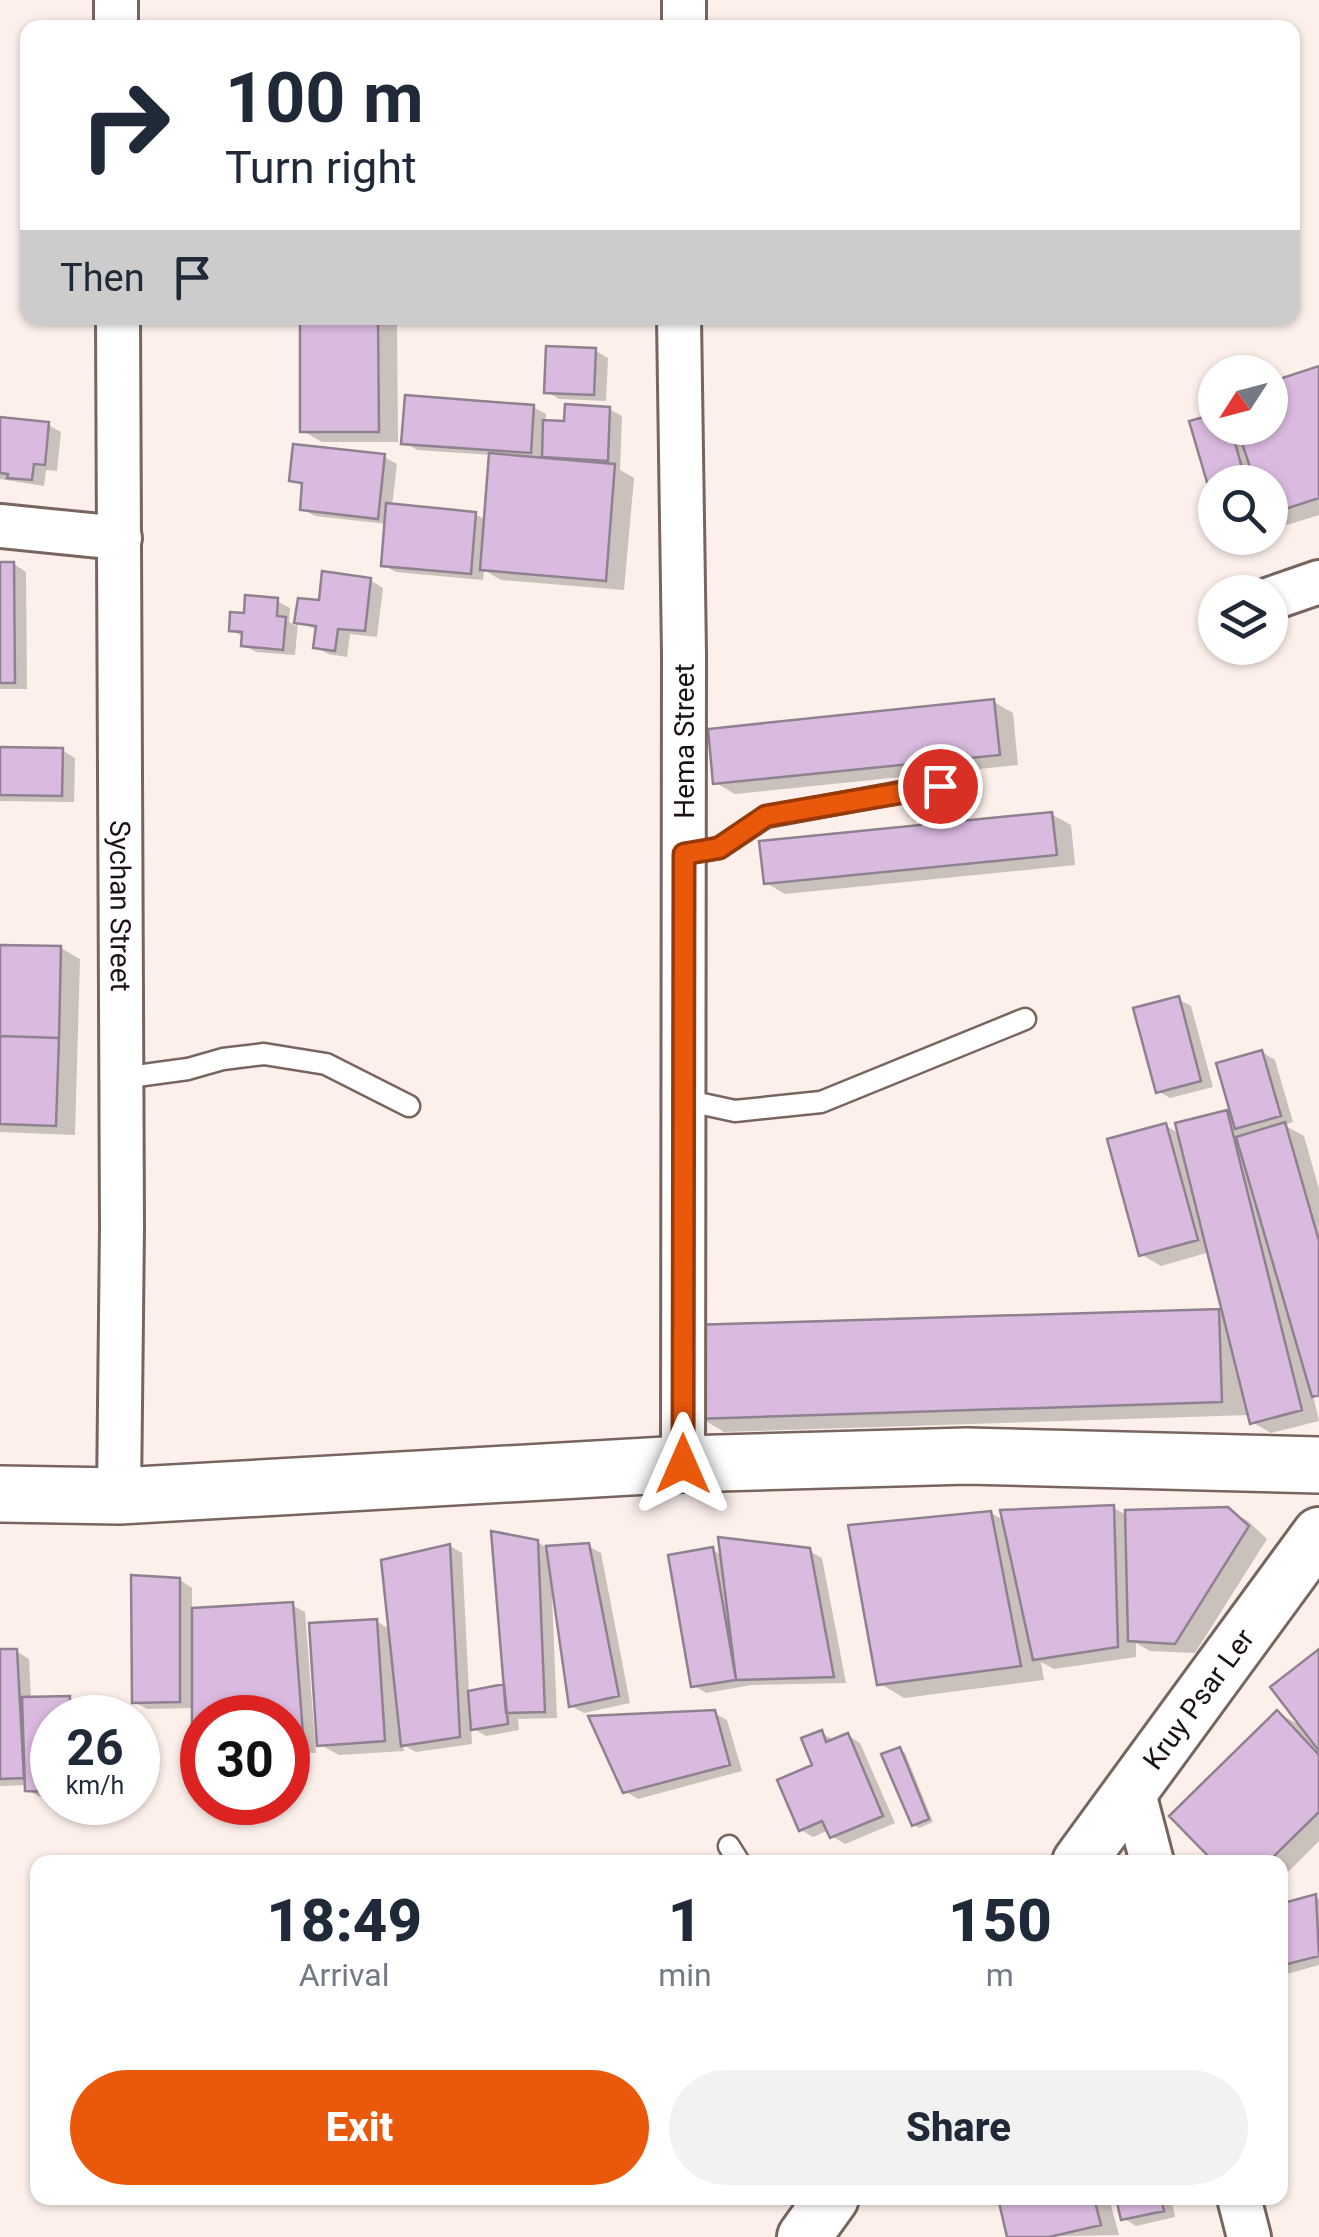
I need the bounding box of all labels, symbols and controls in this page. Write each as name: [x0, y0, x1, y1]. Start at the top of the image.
text: 100 m: [225, 57, 424, 139]
icon: right: [60, 60, 190, 190]
text: Turn right: [225, 141, 417, 194]
icon: arrive: [165, 250, 220, 305]
text: Then: [60, 256, 145, 300]
north arrow: [1198, 355, 1288, 445]
map controls: [1198, 355, 1288, 665]
button: search: [1198, 465, 1288, 555]
button: layers: [1198, 575, 1288, 665]
street label: Hema Street: [668, 663, 701, 819]
pin: [898, 744, 983, 829]
icon: arrive: [913, 759, 968, 814]
street label: Sychan Street: [104, 820, 137, 992]
position arrow: [631, 1412, 735, 1516]
street label: Kruy Psar Ler: [1136, 1622, 1261, 1776]
speed limit sign: 30: [180, 1695, 310, 1825]
text: 26: [66, 1719, 124, 1777]
text: km/h: [66, 1771, 124, 1800]
text: 18:49: [266, 1885, 422, 1956]
text: 1: [668, 1885, 702, 1956]
text: 150: [948, 1885, 1052, 1956]
text: Arrival: [299, 1956, 390, 1994]
text: min: [658, 1956, 712, 1994]
text: m: [986, 1956, 1014, 1994]
button: Exit: [70, 2070, 649, 2185]
button: Share: [669, 2070, 1248, 2185]

